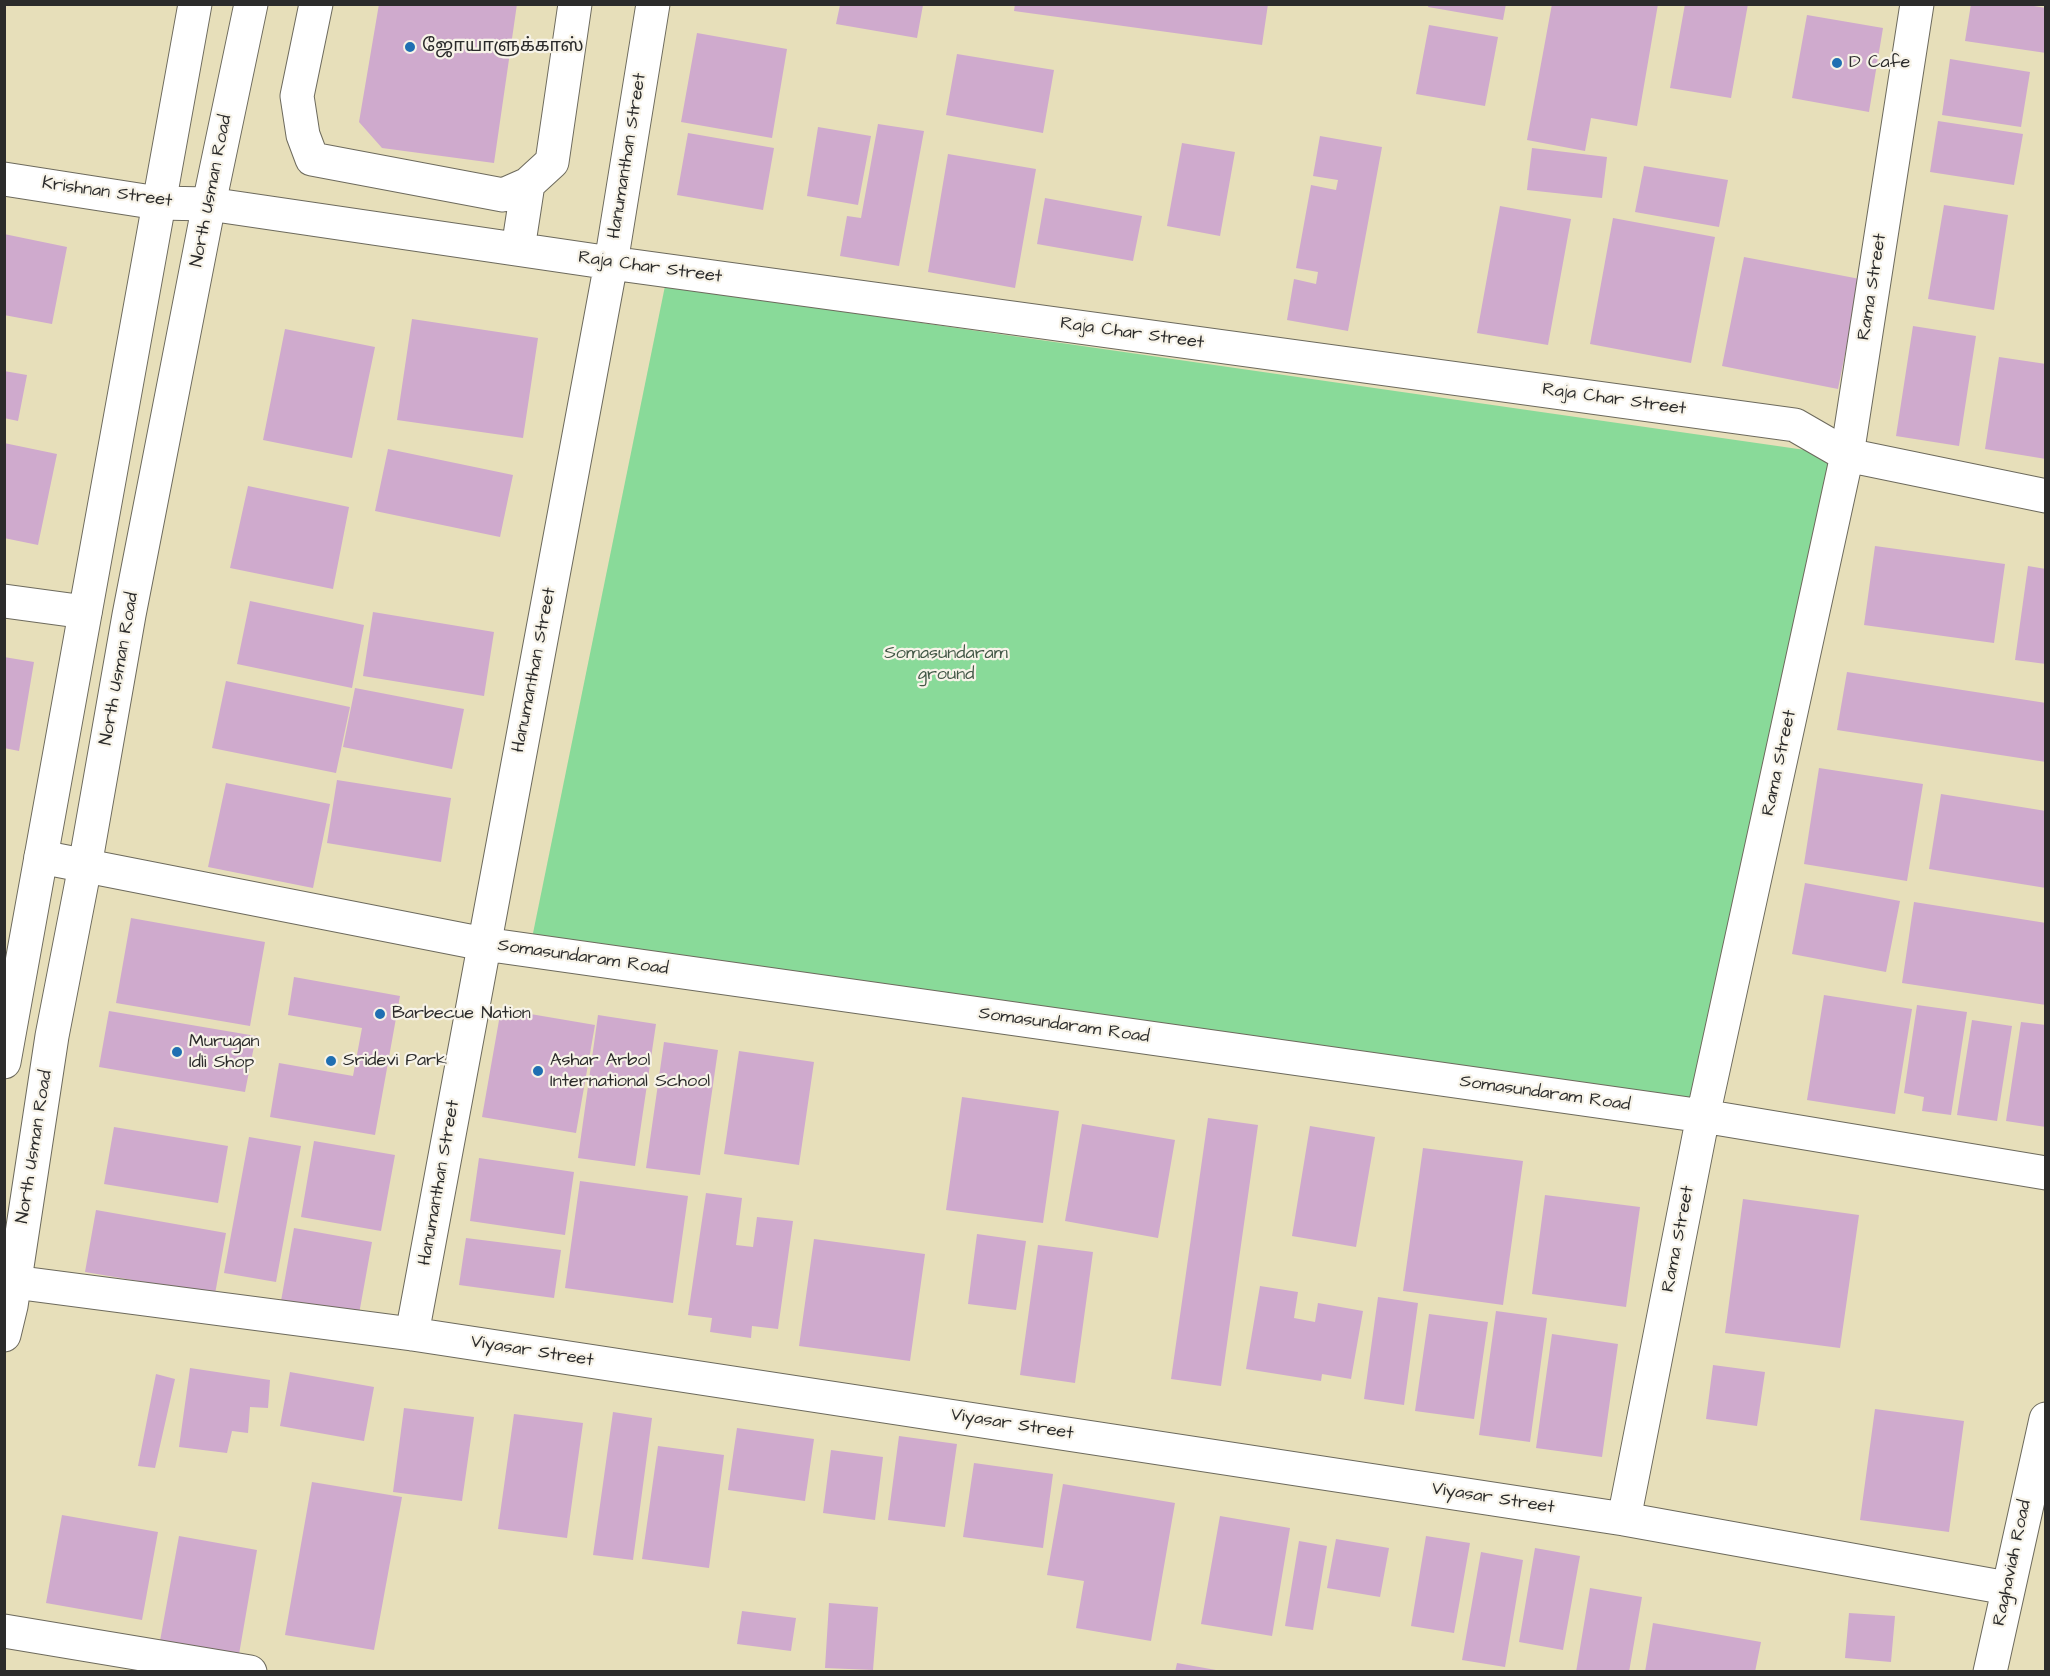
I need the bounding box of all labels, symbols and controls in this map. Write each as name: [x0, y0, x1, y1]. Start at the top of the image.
place label: ஜோயாளுக்காஸ்: [422, 36, 584, 58]
marker: ஜோயாளுக்காஸ்: [403, 40, 417, 54]
place label: D Cafe: [1849, 52, 1910, 74]
marker: D Cafe: [1830, 56, 1844, 70]
street label: Hanumanthan Street: [604, 72, 652, 240]
street label: North Usman Road: [187, 113, 237, 269]
street label: Krishnan Street: [40, 173, 174, 213]
street label: Rama Street: [1854, 232, 1892, 342]
street label: Raja Char Street: [577, 247, 723, 289]
street label: Raja Char Street: [1059, 313, 1205, 355]
street label: Raja Char Street: [1541, 379, 1687, 421]
street label: Hanumanthan Street: [508, 586, 562, 754]
street label: North Usman Road: [96, 591, 144, 747]
park label: Somasundaram ground: [884, 643, 1008, 686]
street label: Rama Street: [1758, 708, 1802, 818]
street label: Somasundaram Road: [496, 935, 670, 981]
place label: Barbecue Nation: [392, 1003, 531, 1025]
street label: Somasundaram Road: [977, 1003, 1151, 1049]
marker: Barbecue Nation: [373, 1007, 387, 1021]
place label: Murugan Idli Shop: [189, 1031, 260, 1074]
marker: Murugan Idli Shop: [170, 1045, 184, 1059]
place label: Sridevi Park: [343, 1050, 447, 1072]
place label: Ashar Arbol International School: [550, 1050, 710, 1092]
marker: Sridevi Park: [324, 1054, 338, 1068]
marker: Ashar Arbol International School: [531, 1064, 545, 1078]
street label: North Usman Road: [12, 1069, 58, 1225]
street label: Somasundaram Road: [1458, 1071, 1632, 1117]
street label: Hanumanthan Street: [415, 1099, 465, 1267]
street label: Rama Street: [1658, 1184, 1700, 1294]
street label: Viyasar Street: [469, 1332, 595, 1372]
street label: Viyasar Street: [949, 1405, 1075, 1445]
street label: Viyasar Street: [1430, 1479, 1556, 1519]
street label: Raghaviah Road: [1989, 1498, 2037, 1628]

